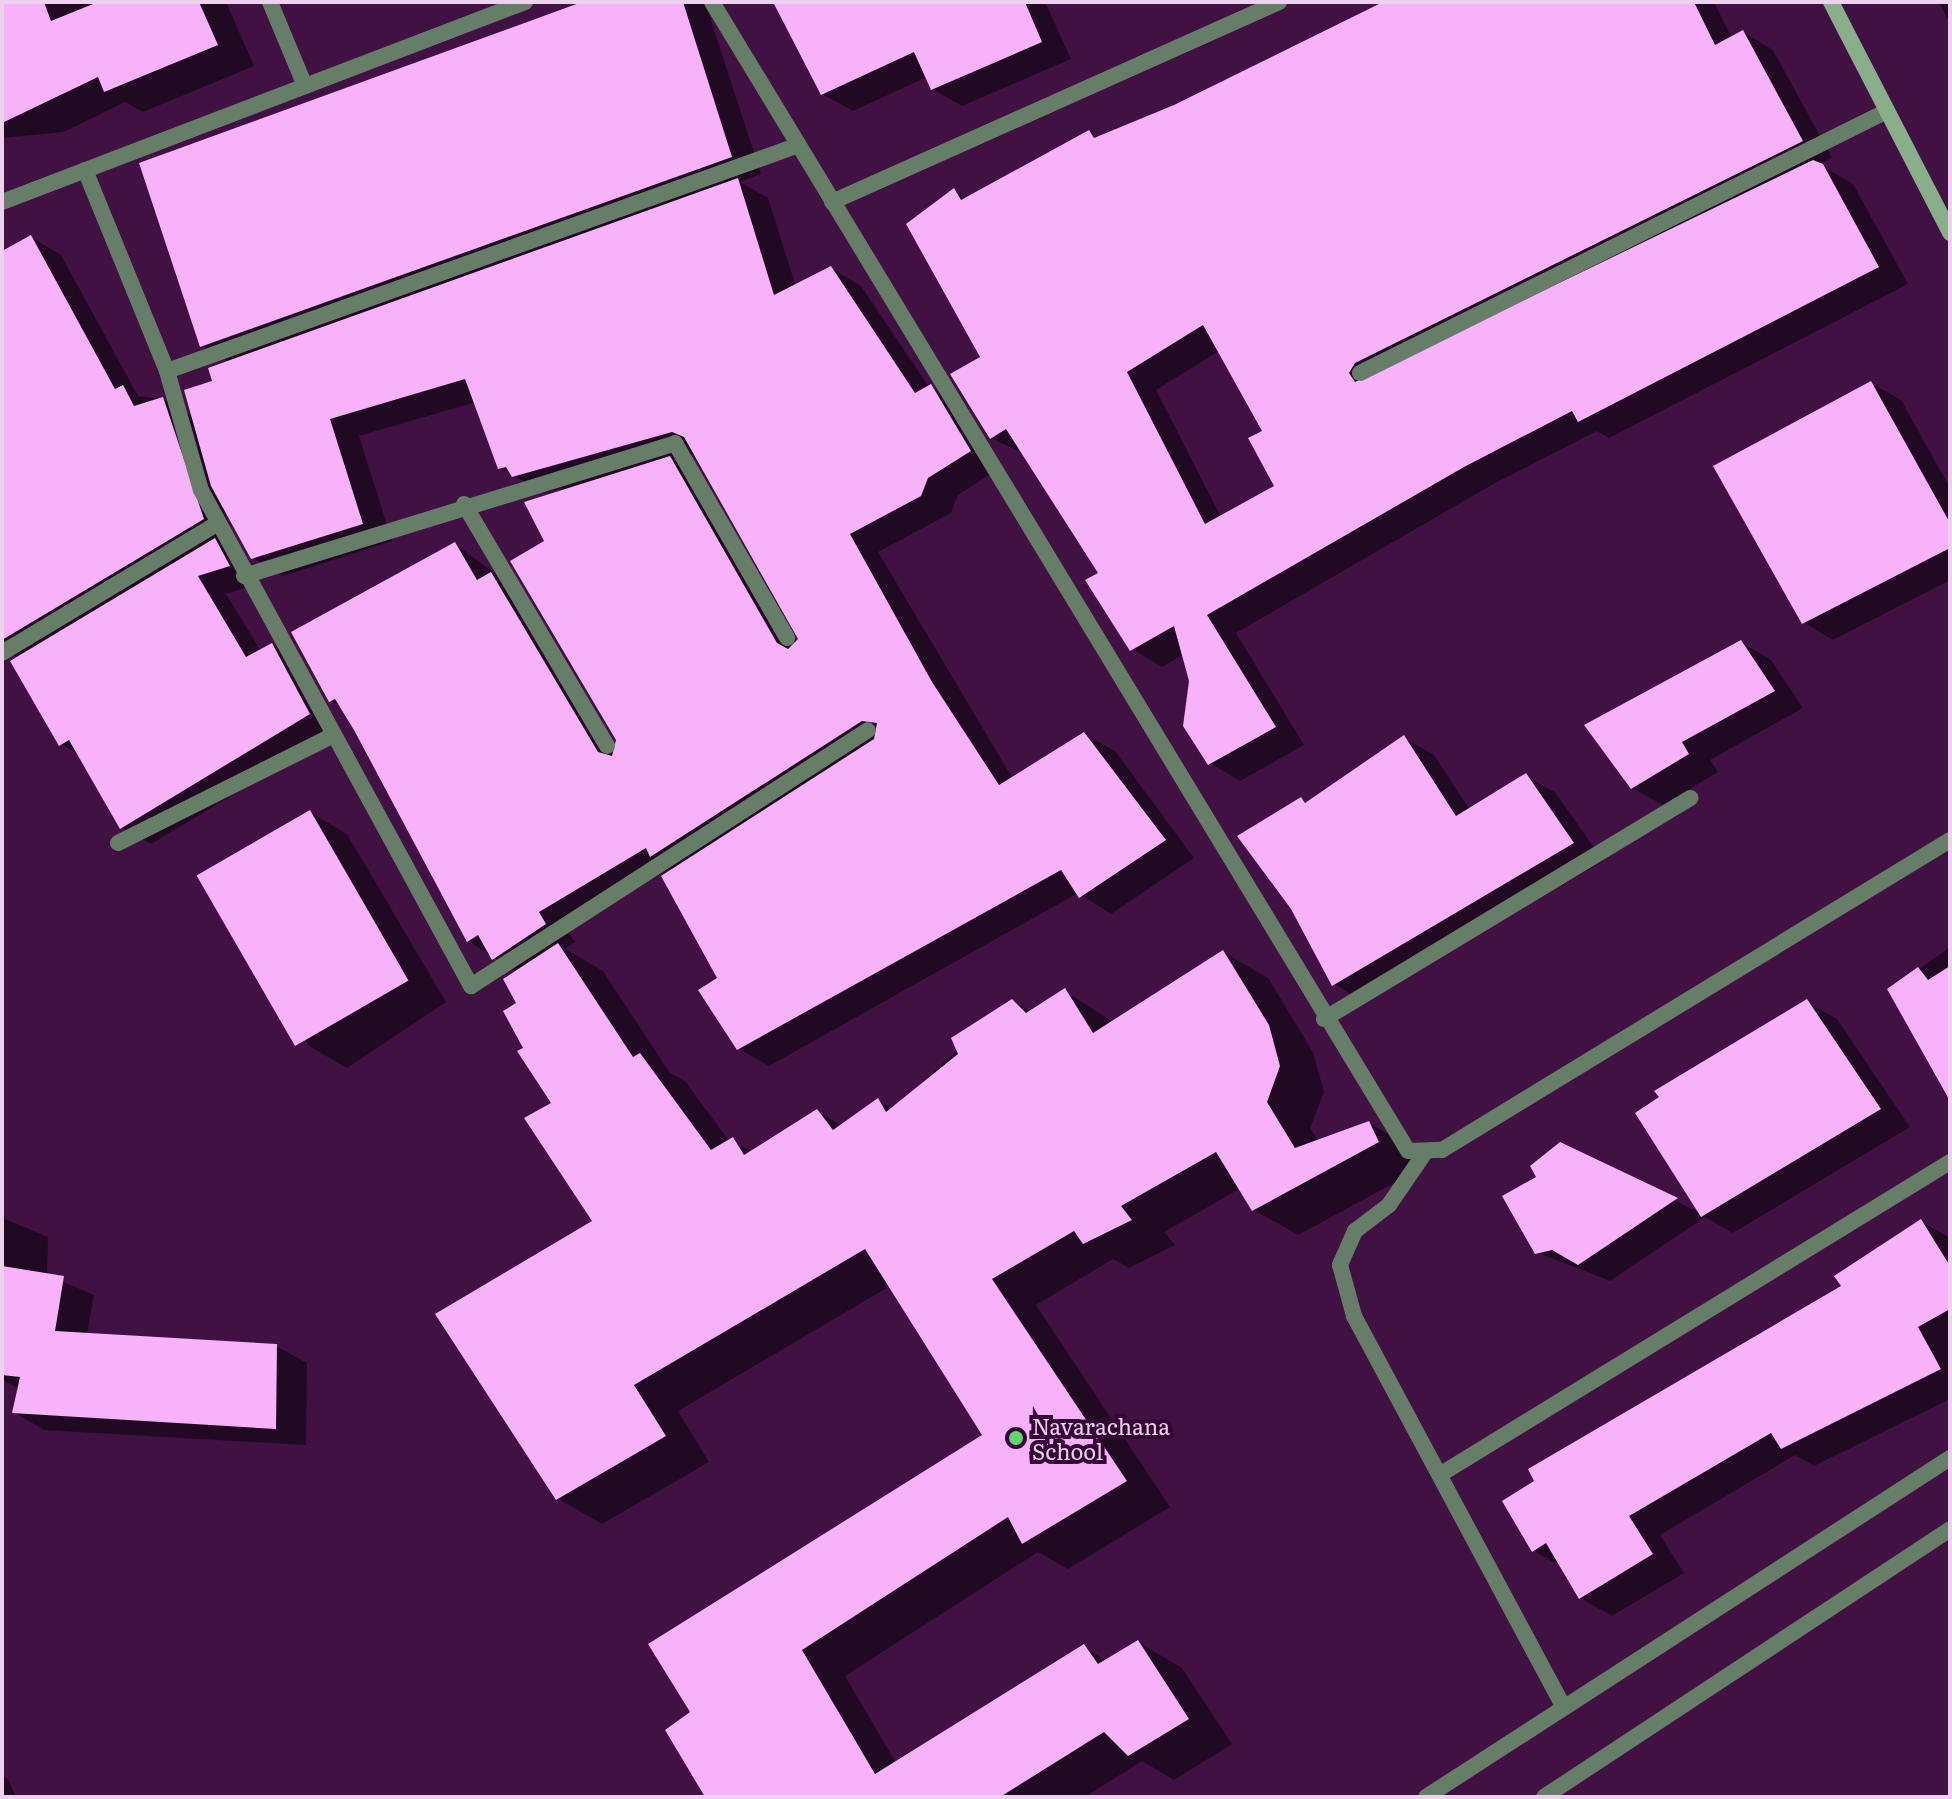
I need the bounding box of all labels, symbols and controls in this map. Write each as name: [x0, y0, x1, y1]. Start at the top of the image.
place label: Navarachana School: [1032, 1412, 1170, 1464]
marker: Navarachana School: [1007, 1429, 1025, 1447]

